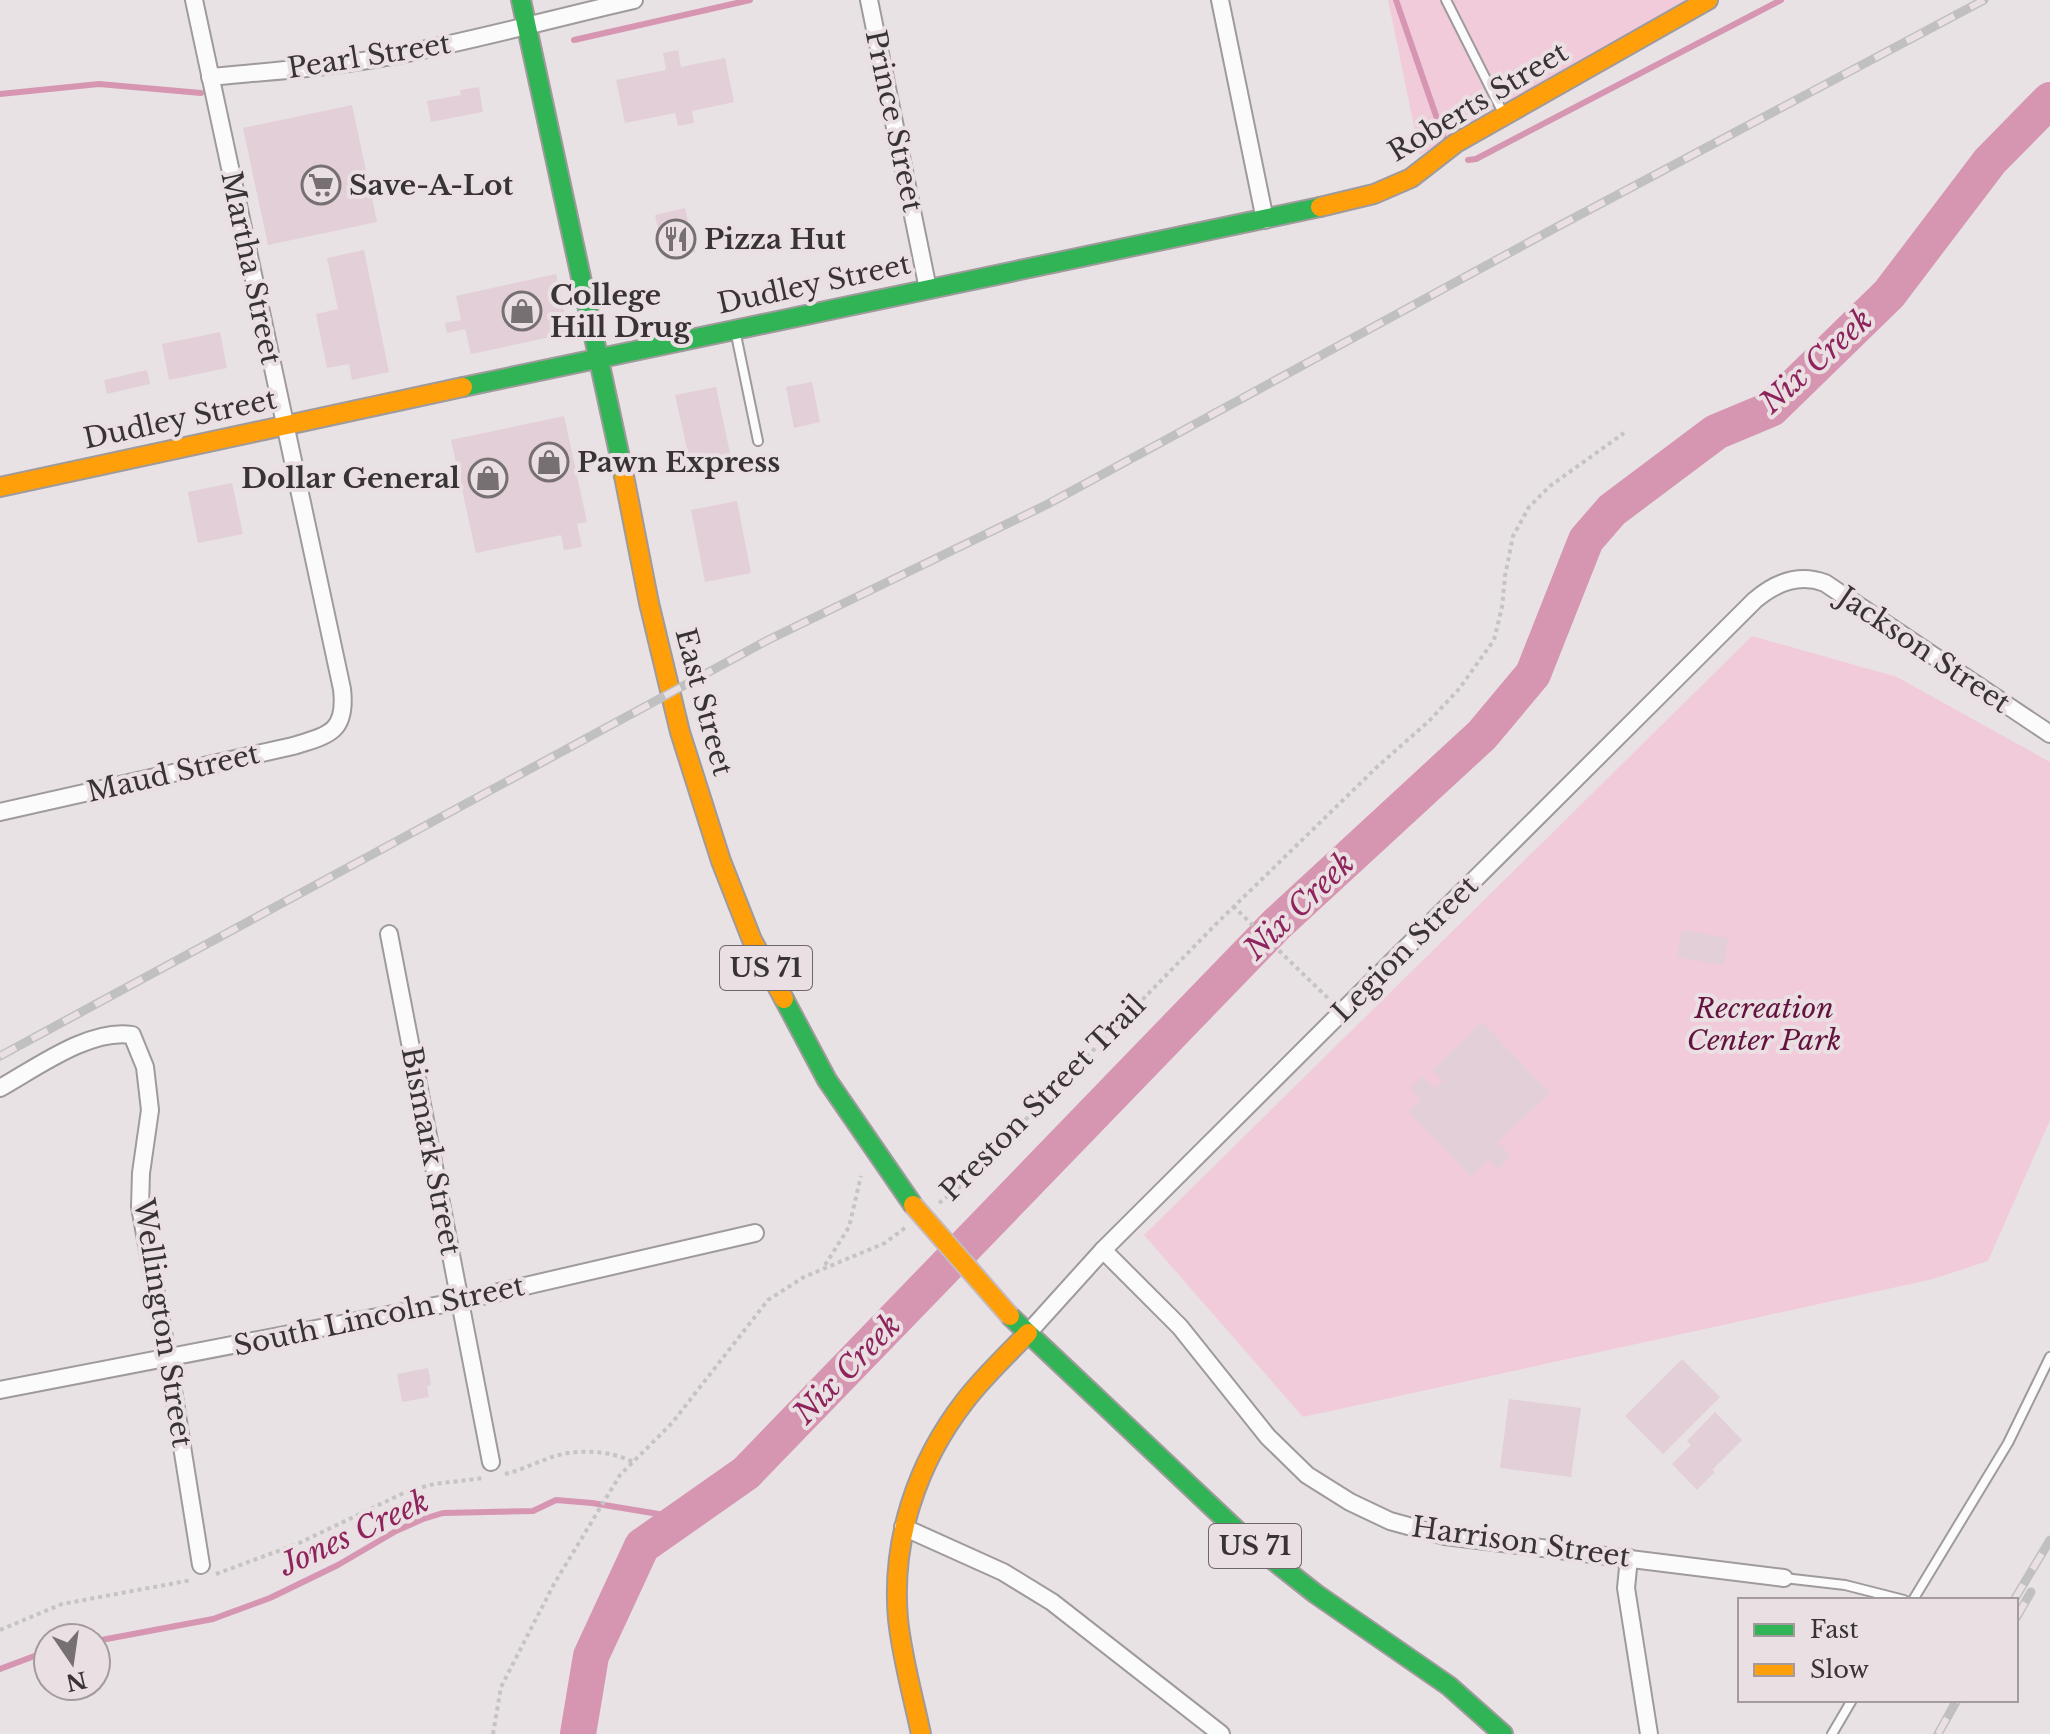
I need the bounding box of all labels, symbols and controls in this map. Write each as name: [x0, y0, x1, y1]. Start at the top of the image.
street label: Pearl Street: [285, 26, 453, 86]
street label: Prince Street: [858, 27, 930, 215]
street label: Roberts Street: [1382, 34, 1575, 169]
supermarket icon: Save-A-Lot: [300, 164, 342, 206]
street label: Martha Street: [213, 168, 289, 368]
place label: Save-A-Lot: [349, 168, 513, 203]
restaurant icon: Pizza Hut: [655, 218, 697, 260]
place label: Pizza Hut: [704, 222, 846, 257]
street label: Dudley Street: [714, 246, 914, 322]
place label: College Hill Drug: [550, 278, 691, 345]
shop icon: College Hill Drug: [501, 290, 543, 332]
water label: Nix Creek: [1752, 301, 1880, 422]
street label: Dudley Street: [80, 381, 280, 457]
shop icon: Pawn Express: [528, 441, 570, 483]
place label: Pawn Express: [577, 445, 780, 480]
shop icon: Dollar General: [467, 457, 509, 499]
place label: Dollar General: [241, 461, 460, 496]
street label: Jackson Street: [1828, 577, 2017, 721]
street label: East Street: [668, 624, 741, 780]
street label: Maud Street: [83, 736, 263, 810]
water label: Nix Creek: [1236, 845, 1362, 968]
street label: Legion Street: [1325, 868, 1486, 1029]
road number: US 71: [720, 946, 812, 990]
street label: Preston Street Trail: [933, 988, 1153, 1208]
park label: Recreation Center Park: [1687, 991, 1841, 1058]
street label: Bismark Street: [394, 1044, 468, 1259]
street label: Wellington Street: [126, 1195, 200, 1450]
street label: South Lincoln Street: [231, 1268, 528, 1364]
water label: Nix Creek: [785, 1306, 908, 1432]
water label: Jones Creek: [272, 1482, 435, 1584]
street label: Harrison Street: [1410, 1509, 1633, 1575]
road number: US 71: [1209, 1524, 1301, 1568]
legend: [1738, 1598, 2018, 1702]
text: Fast: [1810, 1615, 1858, 1644]
north arrow: [32, 1622, 112, 1702]
text: Slow: [1810, 1655, 1869, 1684]
text: N: [63, 1666, 90, 1697]

